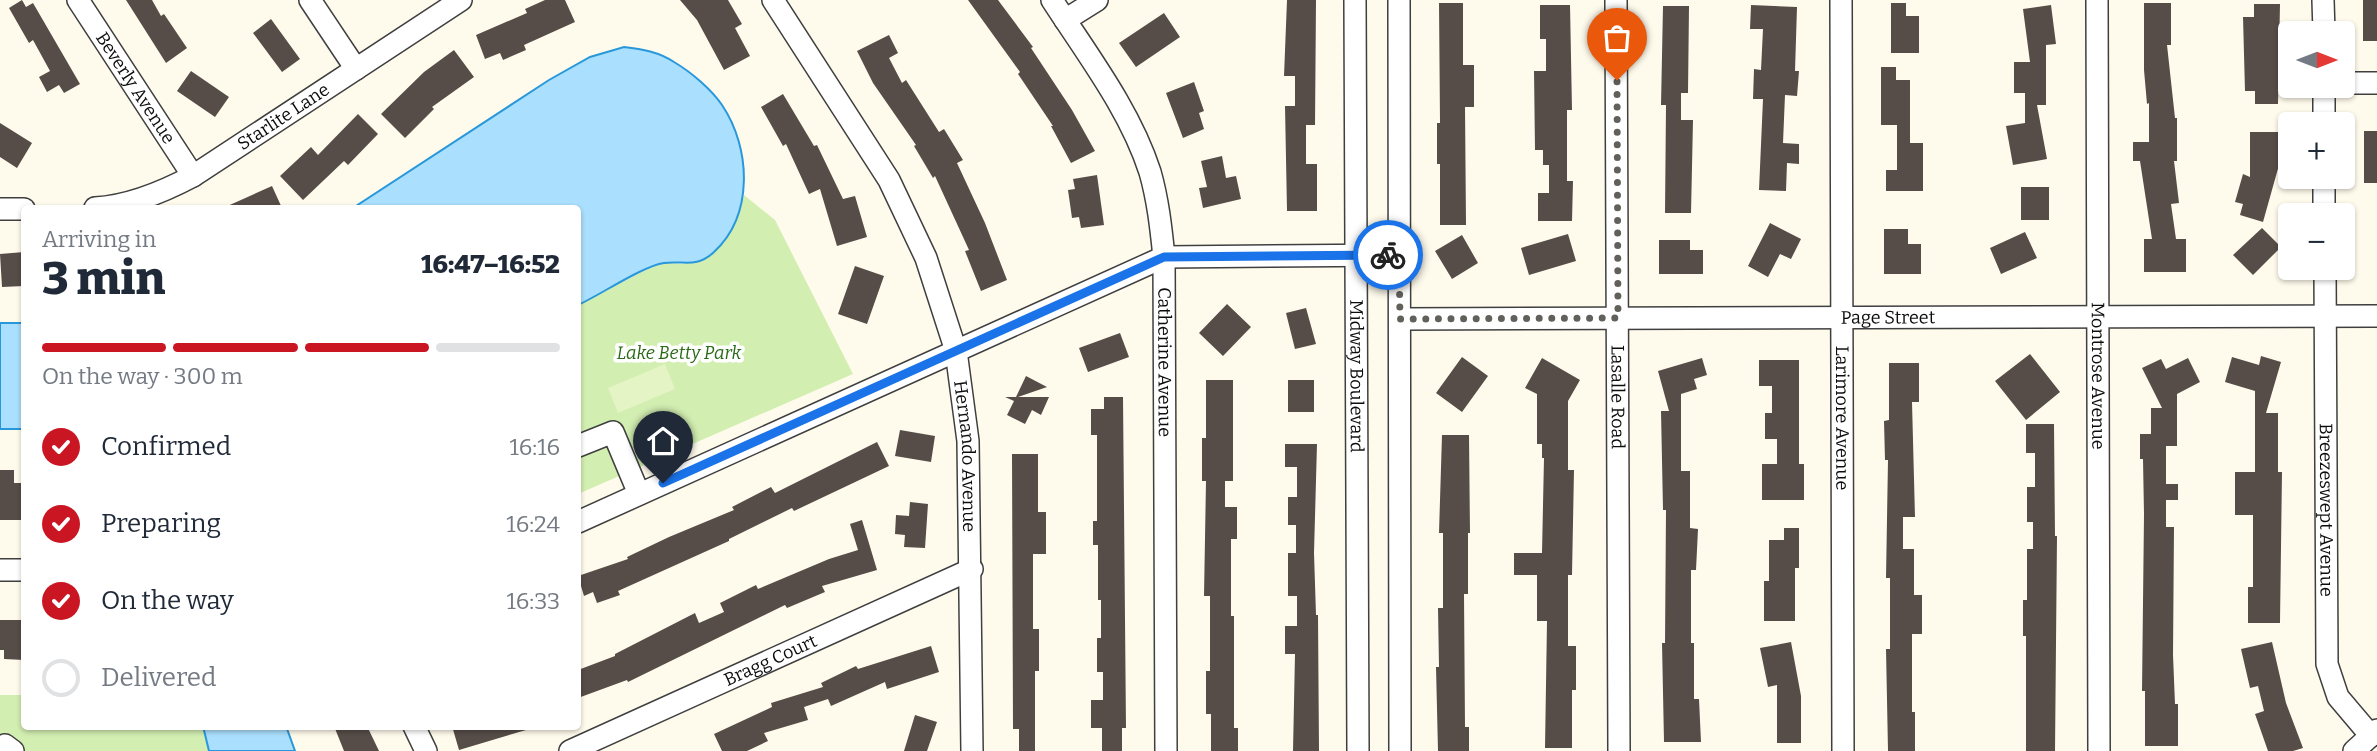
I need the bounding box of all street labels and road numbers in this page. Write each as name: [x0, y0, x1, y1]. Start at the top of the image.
street label: Beverly Avenue: [91, 28, 180, 148]
street label: Starlite Lane: [233, 78, 334, 155]
street label: Catherine Avenue: [1153, 287, 1176, 437]
street label: Midway Boulevard: [1345, 299, 1368, 453]
street label: Montrose Avenue: [2087, 302, 2109, 450]
street label: Page Street: [1841, 306, 1936, 329]
street label: Lasalle Road: [1606, 345, 1629, 449]
street label: Larimore Avenue: [1831, 346, 1853, 490]
street label: Hernando Avenue: [949, 379, 980, 532]
street label: Breezeswept Avenue: [2315, 423, 2338, 597]
street label: Bragg Court: [721, 630, 821, 691]

